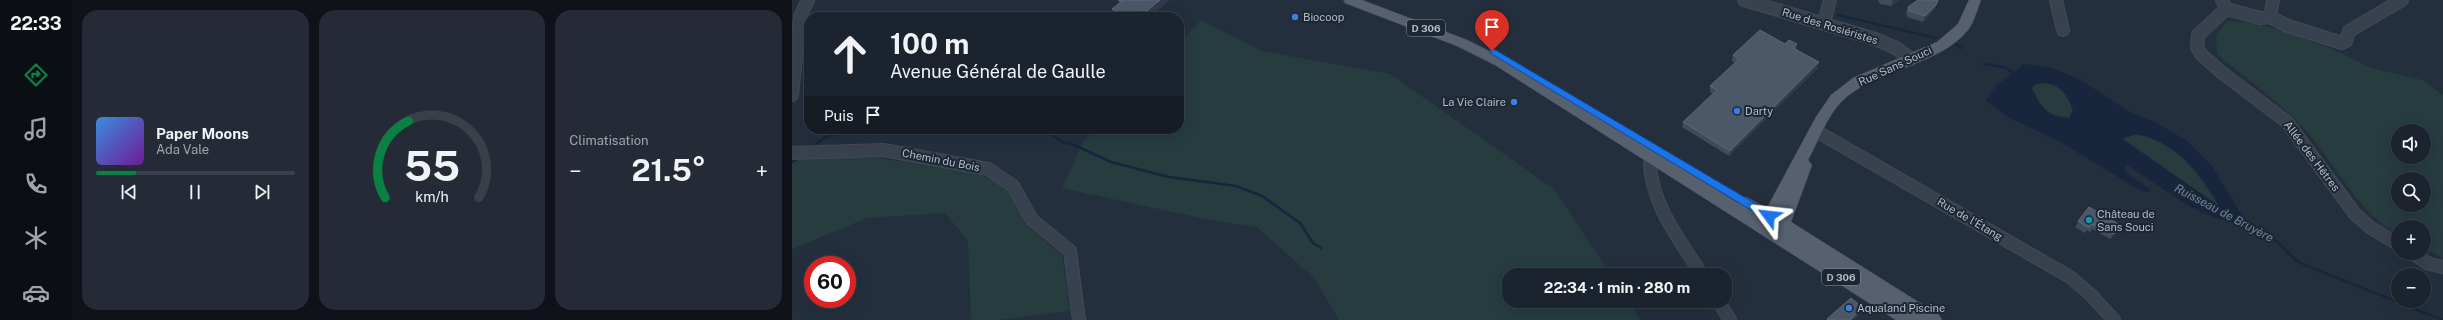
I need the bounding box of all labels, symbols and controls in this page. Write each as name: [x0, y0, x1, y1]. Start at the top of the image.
street label: Rue des Rosiéristes: [1781, 6, 1880, 46]
pin: [1475, 10, 1509, 51]
place label: Biocoop: [1303, 11, 1345, 23]
marker: Biocoop: [1290, 12, 1300, 22]
text: 22:33: [10, 13, 62, 34]
icon: arrive: [1481, 16, 1503, 38]
road number: D 306: [1407, 20, 1445, 36]
text: 100 m: [890, 27, 969, 60]
icon: ahead: [824, 28, 876, 80]
street label: Rue Sans Souci: [1857, 44, 1933, 88]
icon: directions: [22, 61, 50, 89]
text: Avenue Général de Gaulle: [890, 61, 1106, 82]
place label: La Vie Claire: [1442, 96, 1506, 108]
marker: La Vie Claire: [1509, 97, 1519, 107]
icon: arrive: [862, 104, 884, 126]
place label: Darty: [1745, 105, 1773, 117]
marker: Darty: [1732, 106, 1742, 116]
text: Puis: [824, 107, 854, 124]
icon: music: [22, 115, 50, 143]
street label: Allée des Hêtres: [2282, 119, 2342, 194]
map controls: [2391, 124, 2431, 308]
button: sound: [2391, 124, 2431, 164]
text: Paper Moons: [156, 125, 249, 142]
text: Climatisation: [569, 133, 649, 148]
text: 55: [404, 141, 460, 190]
text: Ada Vale: [156, 142, 209, 157]
street label: Chemin du Bois: [901, 147, 981, 173]
text: 21.5°: [631, 152, 706, 188]
text: −: [569, 158, 582, 184]
text: +: [756, 158, 768, 184]
icon: phone: [22, 170, 50, 198]
button: search: [2391, 172, 2431, 212]
icon: previous: [118, 181, 140, 203]
icon: pause: [184, 181, 206, 203]
icon: next: [251, 181, 273, 203]
water label: Ruisseau de Bruyère: [2172, 181, 2276, 245]
text: km/h: [415, 188, 449, 205]
position arrow: [1748, 195, 1790, 237]
street label: Rue de l'Étang: [1935, 195, 2005, 243]
place label: Château de Sans Souci: [2097, 208, 2155, 233]
marker: Château de Sans Souci: [2084, 215, 2094, 225]
button: +: [2391, 220, 2431, 260]
icon: climate: [22, 224, 50, 252]
speed limit sign: 60: [804, 256, 856, 308]
button: −: [2391, 268, 2431, 308]
road number: D 306: [1822, 269, 1860, 285]
icon: car: [22, 279, 50, 307]
text: 22:34 · 1 min · 280 m: [1544, 279, 1690, 296]
place label: Aqualand Piscine: [1857, 302, 1945, 314]
marker: Aqualand Piscine: [1844, 303, 1854, 313]

